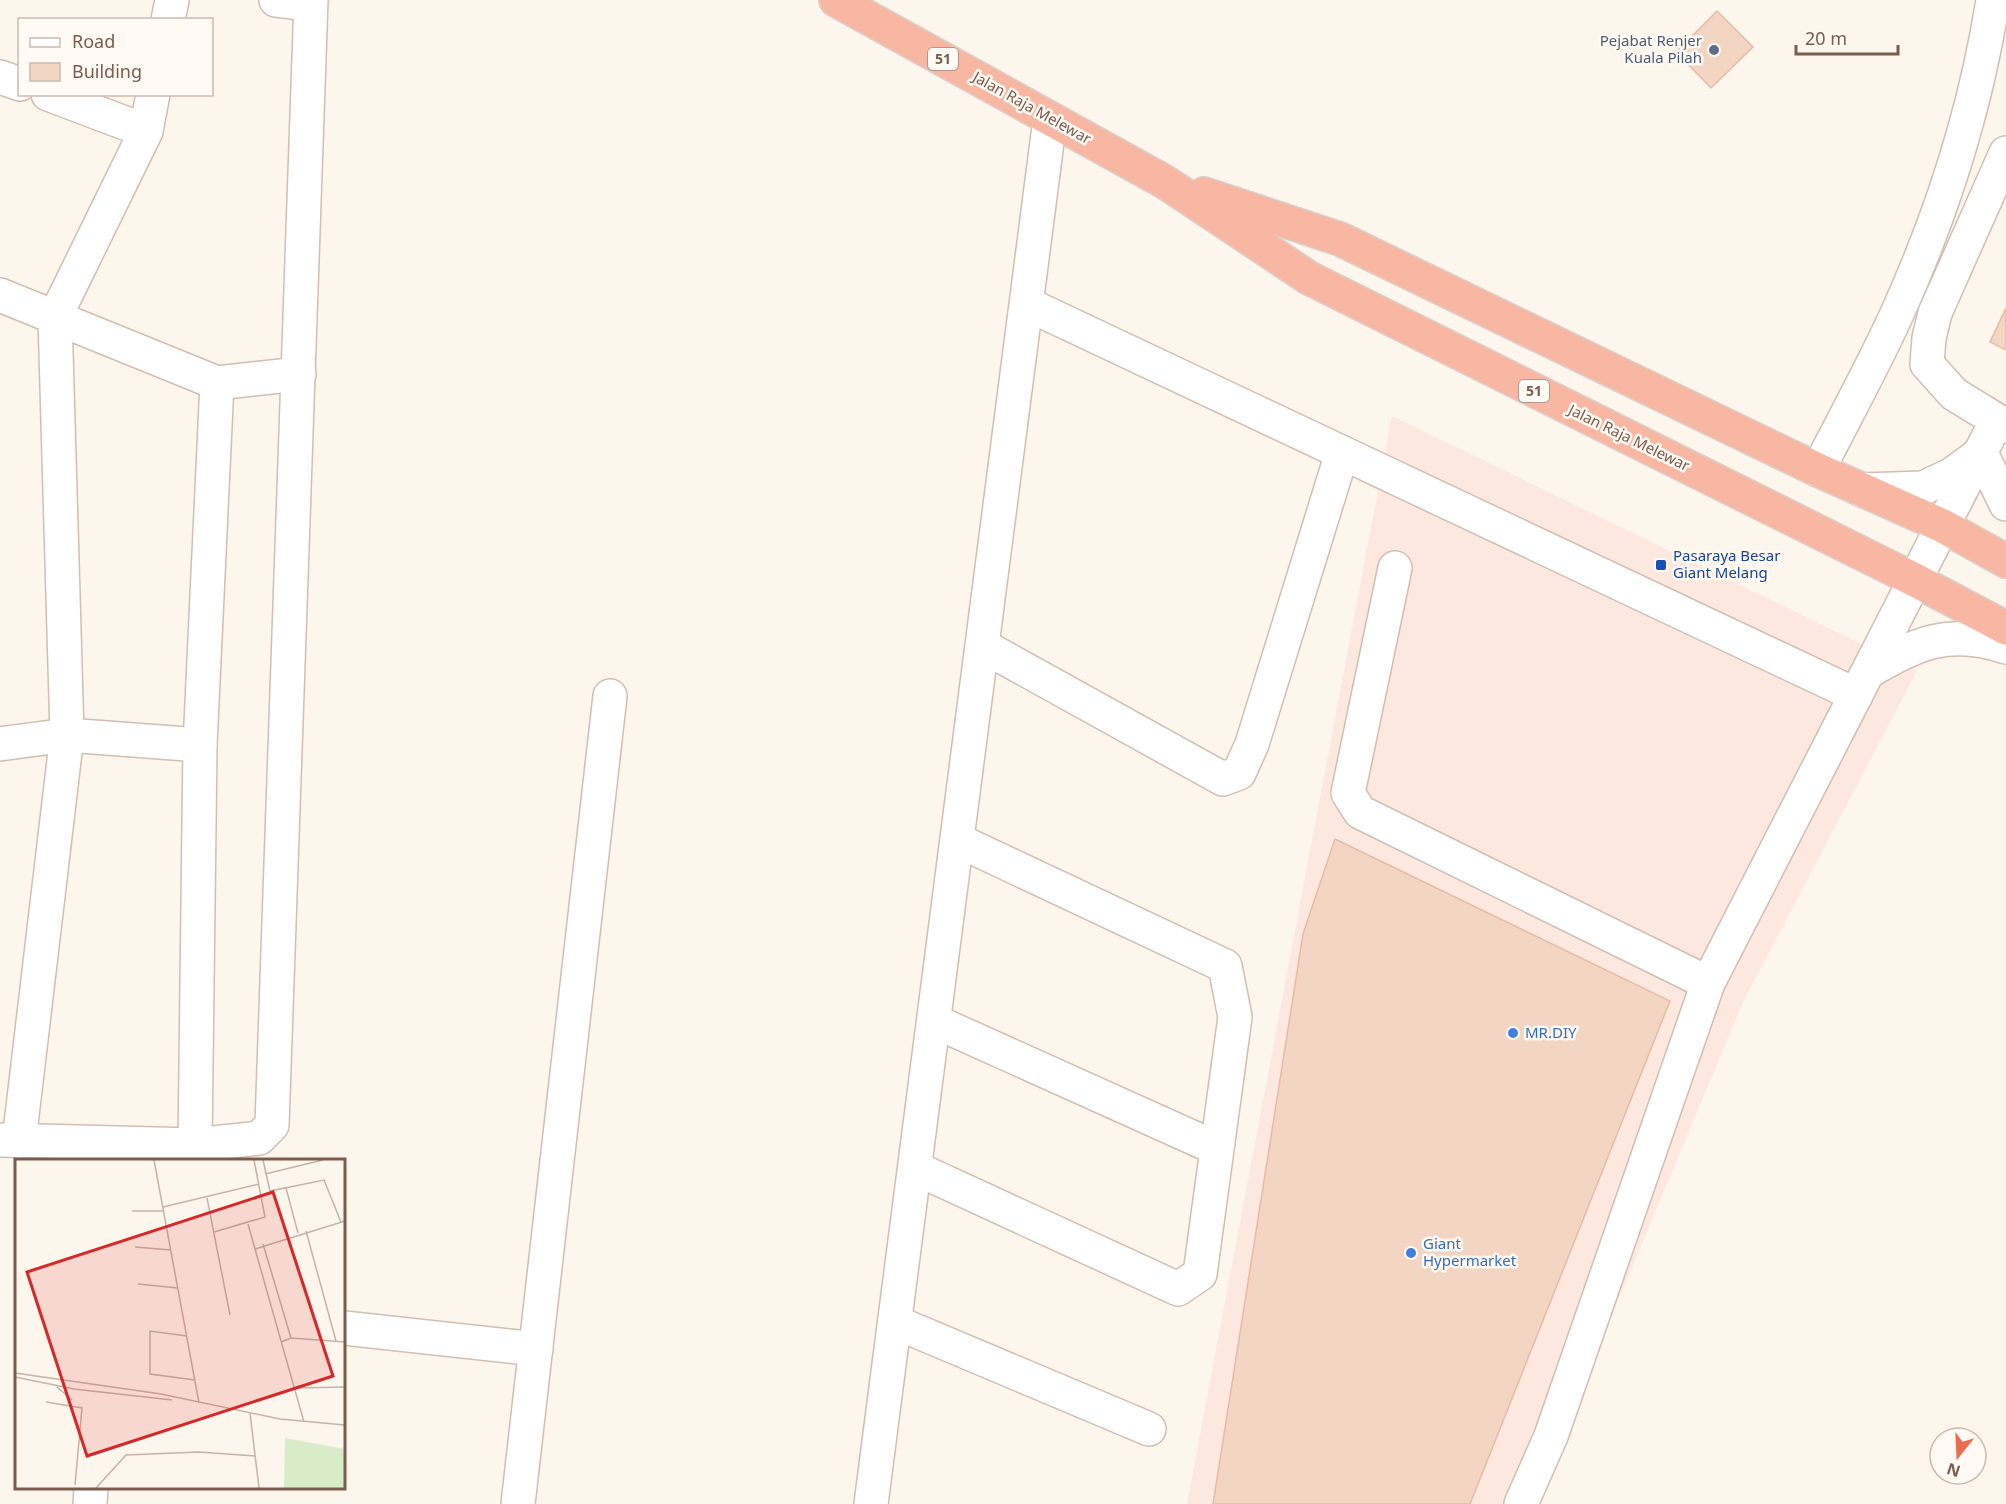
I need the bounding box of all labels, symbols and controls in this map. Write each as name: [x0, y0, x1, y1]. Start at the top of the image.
legend: [18, 18, 213, 96]
scale bar: [1796, 18, 1898, 56]
text: 20 m: [1805, 26, 1847, 50]
text: Road: [72, 29, 115, 53]
place label: Pejabat Renjer Kuala Pilah: [1600, 30, 1702, 67]
marker: Pejabat Renjer Kuala Pilah: [1707, 43, 1721, 57]
road number: 51: [928, 48, 958, 70]
text: Building: [72, 59, 142, 83]
street label: Jalan Raja Melewar: [968, 65, 1095, 148]
road number: 51: [1519, 380, 1549, 402]
street label: Jalan Raja Melewar: [1564, 398, 1693, 475]
place label: Pasaraya Besar Giant Melang: [1673, 545, 1780, 582]
marker: Pasaraya Besar Giant Melang: [1654, 558, 1668, 572]
place label: MR.DIY: [1525, 1022, 1577, 1042]
marker: MR.DIY: [1506, 1026, 1520, 1040]
inset map: [15, 1159, 345, 1489]
place label: Giant Hypermarket: [1423, 1233, 1517, 1270]
marker: Giant Hypermarket: [1404, 1246, 1418, 1260]
north arrow: [1928, 1426, 1988, 1486]
text: N: [1944, 1458, 1963, 1483]

